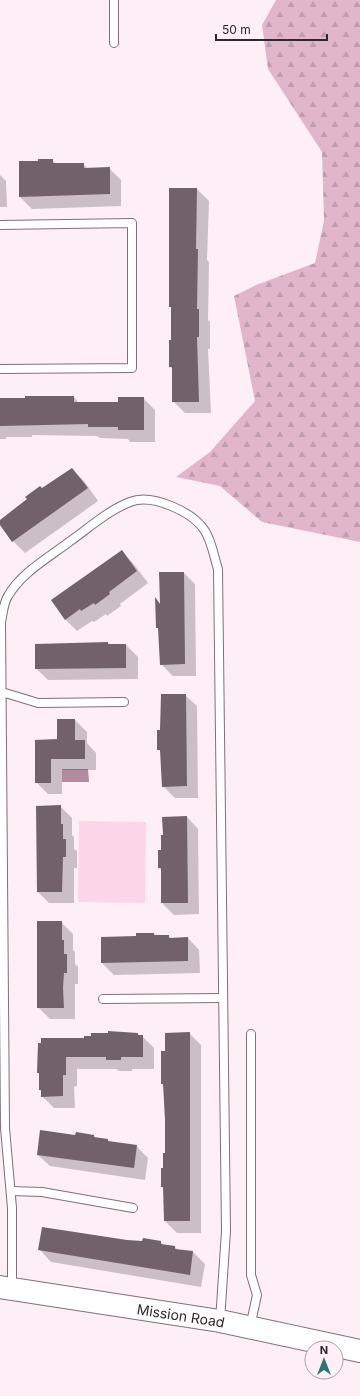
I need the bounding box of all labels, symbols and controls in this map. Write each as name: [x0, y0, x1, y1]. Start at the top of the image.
scale bar: [216, 16, 327, 42]
text: 50 m: [222, 22, 251, 37]
street label: Mission Road: [136, 1300, 226, 1330]
north arrow: [304, 1340, 344, 1380]
text: N: [320, 1343, 328, 1357]

